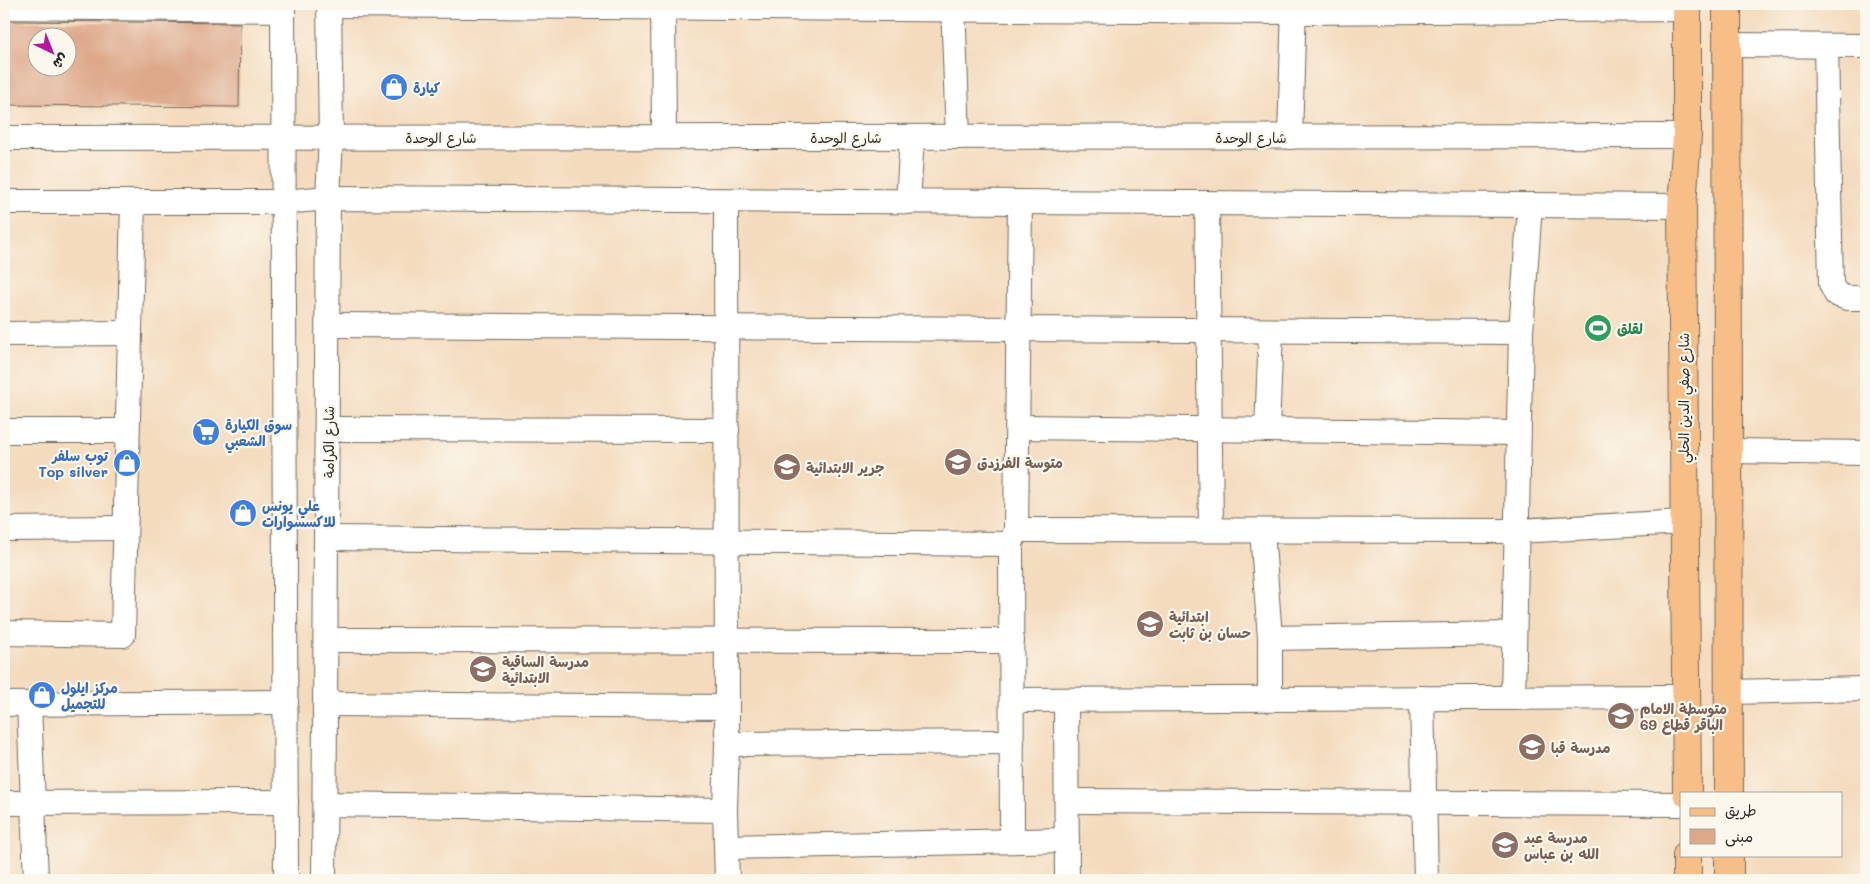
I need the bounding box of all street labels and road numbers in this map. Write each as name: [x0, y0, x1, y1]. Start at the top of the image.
street label: شارع الوحدة: [405, 128, 477, 148]
street label: شارع الوحدة: [810, 128, 882, 148]
street label: شارع الوحدة: [1215, 128, 1287, 148]
street label: شارع صفي الدين الحلي: [1674, 333, 1697, 463]
street label: شارع الكرامة: [319, 406, 339, 478]

